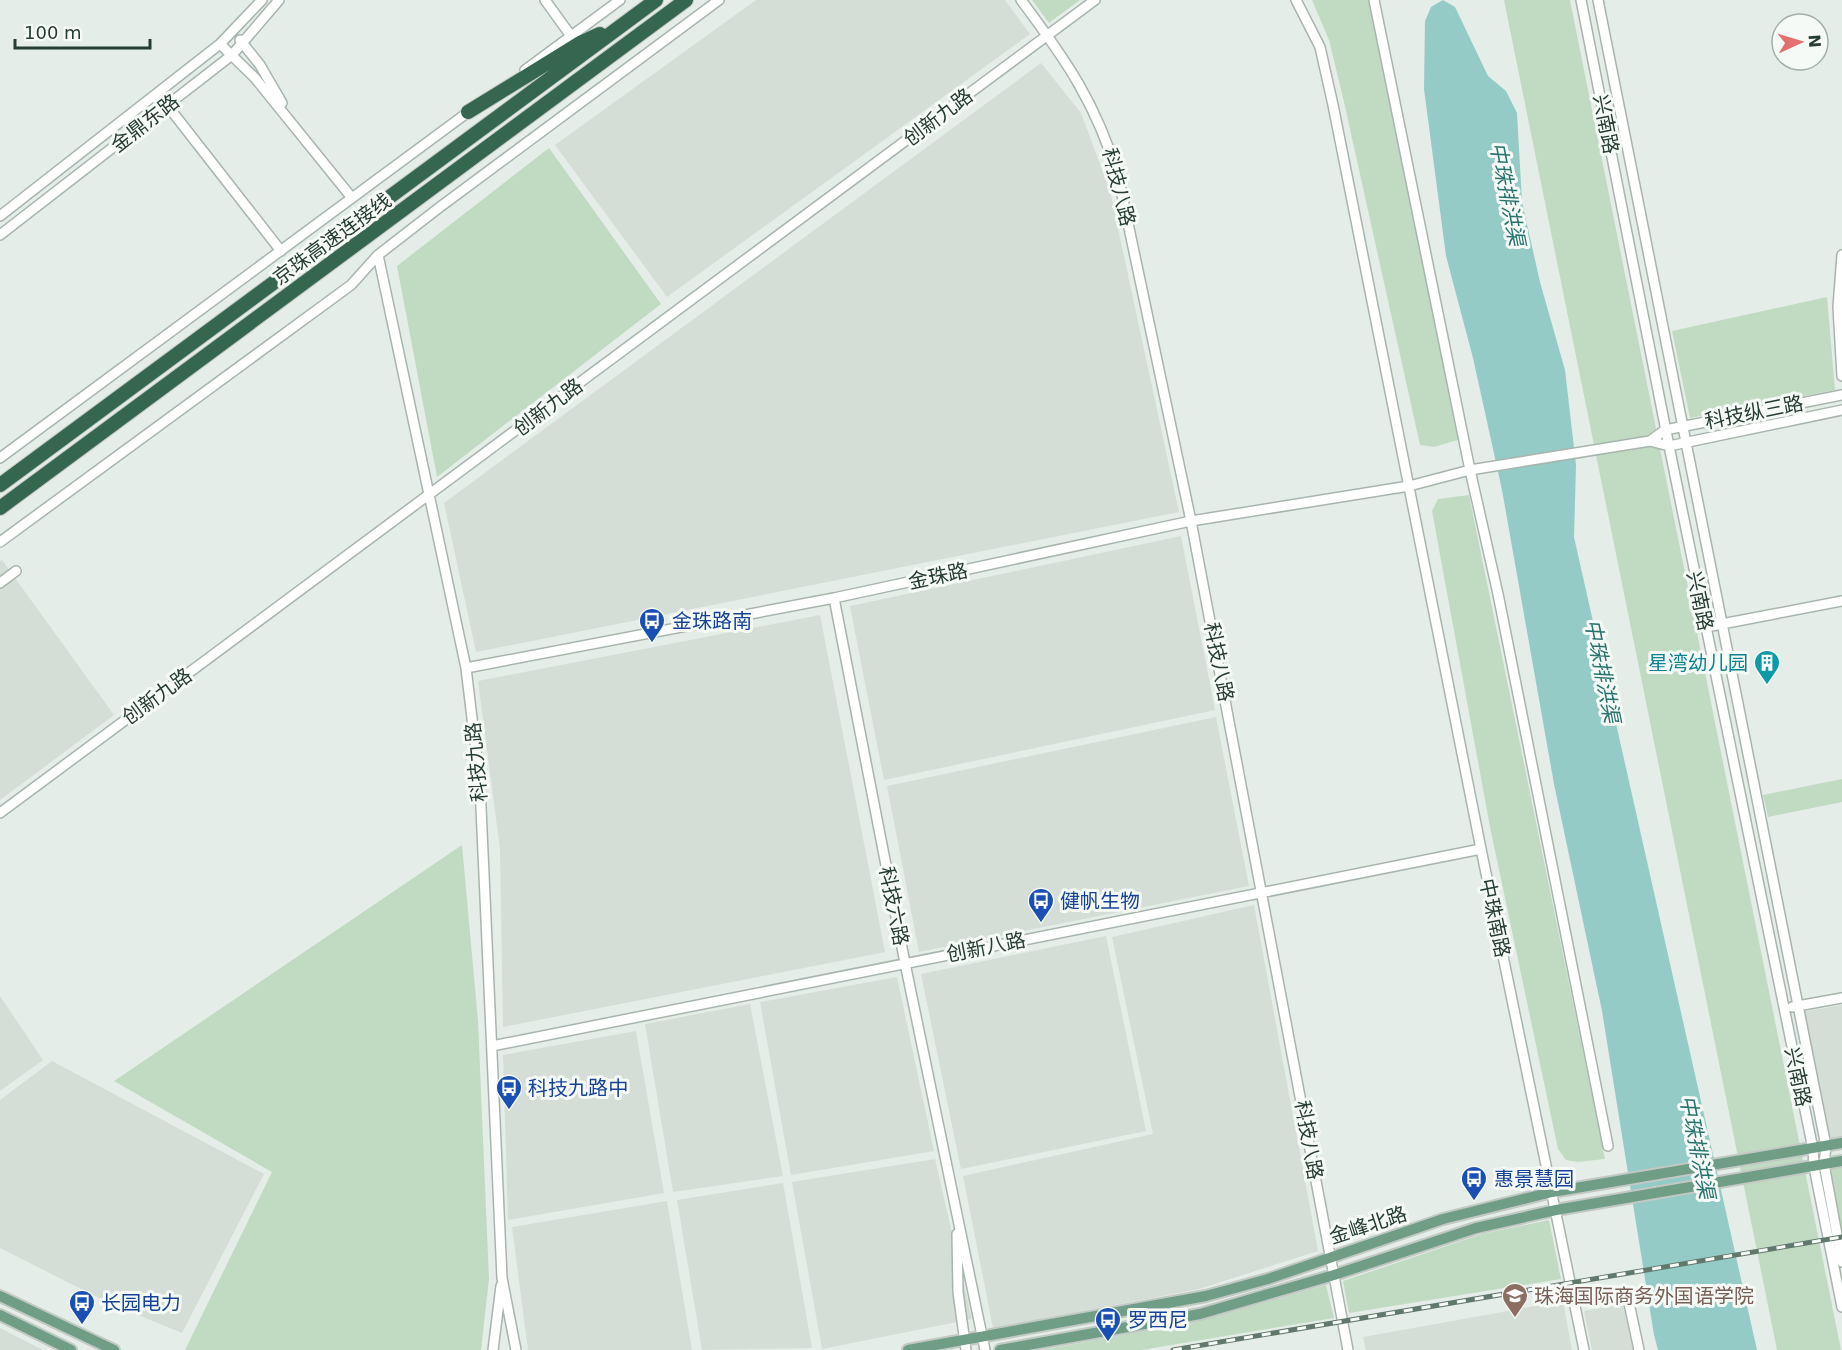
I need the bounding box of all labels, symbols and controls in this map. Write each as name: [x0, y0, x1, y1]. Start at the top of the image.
scale bar: [15, 12, 150, 50]
north arrow: [1770, 12, 1830, 72]
text: 100 m: [24, 22, 82, 43]
text: N: [1805, 34, 1824, 48]
street label: 创新九路: [899, 83, 977, 151]
street label: 金鼎东路: [106, 89, 184, 157]
street label: 兴南路: [1588, 92, 1624, 156]
water label: 中珠排洪渠: [1485, 140, 1529, 251]
street label: 科技八路: [1098, 145, 1140, 229]
street label: 京珠高速连接线: [268, 188, 396, 290]
street label: 创新九路: [509, 373, 587, 441]
street label: 科技纵三路: [1703, 391, 1805, 433]
street label: 金珠路: [906, 558, 970, 594]
street label: 兴南路: [1682, 569, 1718, 633]
bus stop icon: 金珠路南: [637, 606, 667, 644]
place label: 金珠路南: [672, 609, 752, 633]
water label: 中珠排洪渠: [1580, 617, 1624, 728]
street label: 科技八路: [1200, 620, 1238, 704]
building icon: 星湾幼儿园: [1752, 648, 1782, 686]
place label: 星湾幼儿园: [1648, 651, 1748, 675]
street label: 创新九路: [118, 663, 196, 729]
street label: 科技九路: [461, 721, 491, 803]
street label: 科技六路: [875, 864, 913, 948]
street label: 中珠南路: [1475, 876, 1515, 960]
bus stop icon: 健帆生物: [1026, 886, 1056, 924]
place label: 健帆生物: [1060, 889, 1140, 913]
street label: 创新八路: [944, 928, 1028, 966]
street label: 兴南路: [1780, 1045, 1816, 1109]
bus stop icon: 科技九路中: [494, 1073, 524, 1111]
place label: 科技九路中: [528, 1076, 628, 1100]
water label: 中珠排洪渠: [1675, 1093, 1719, 1204]
street label: 科技八路: [1290, 1099, 1328, 1181]
bus stop icon: 惠景慧园: [1459, 1164, 1489, 1202]
place label: 惠景慧园: [1494, 1167, 1574, 1191]
street label: 金峰北路: [1326, 1201, 1410, 1249]
school or university icon: 珠海国际商务外国语学院: [1500, 1281, 1530, 1319]
place label: 珠海国际商务外国语学院: [1534, 1284, 1754, 1308]
bus stop icon: 长园电力: [67, 1288, 97, 1326]
place label: 长园电力: [101, 1291, 181, 1315]
bus stop icon: 罗西尼: [1093, 1305, 1123, 1343]
place label: 罗西尼: [1128, 1308, 1188, 1332]

